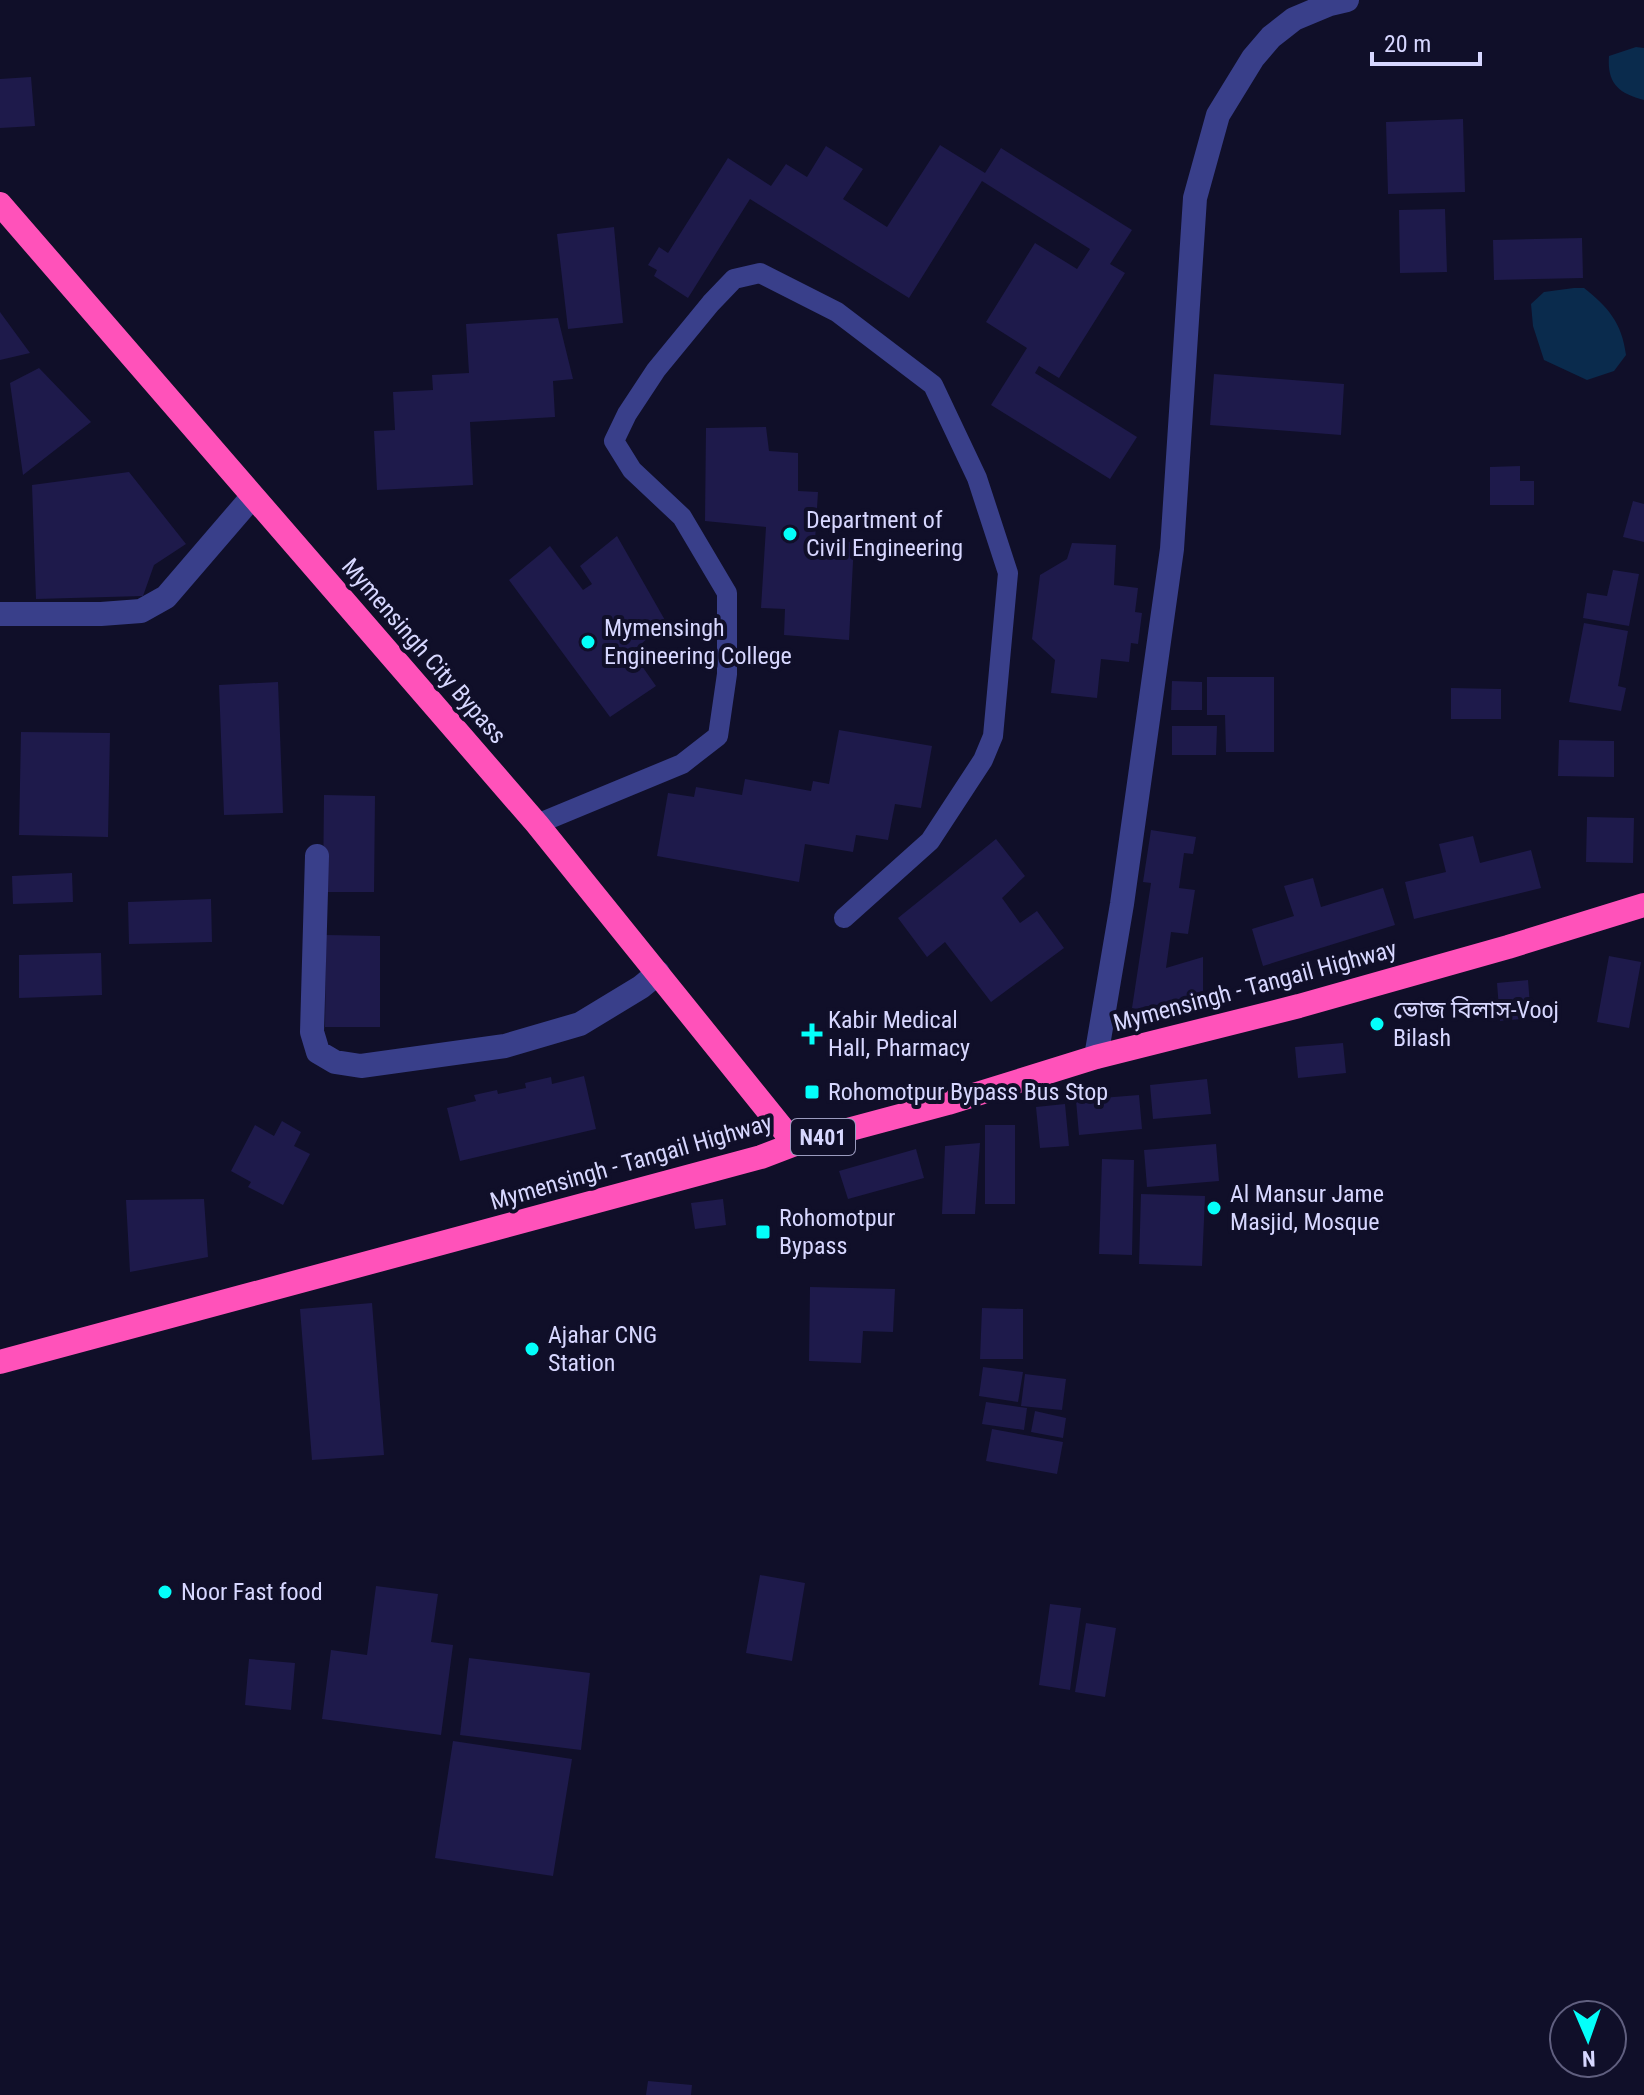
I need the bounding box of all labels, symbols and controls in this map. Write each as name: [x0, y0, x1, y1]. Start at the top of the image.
scale bar: [1372, 16, 1480, 66]
text: 20 m: [1384, 30, 1431, 58]
place label: Department of Civil Engineering: [806, 506, 963, 562]
marker: Department of Civil Engineering: [781, 525, 799, 543]
street label: Mymensingh City Bypass: [336, 553, 512, 749]
place label: Mymensingh Engineering College: [604, 614, 792, 670]
marker: Mymensingh Engineering College: [579, 633, 597, 651]
street label: Mymensingh - Tangail Highway: [1110, 935, 1400, 1037]
place label: ভোজ বিলাস-Vooj Bilash: [1393, 996, 1559, 1052]
place label: Kabir Medical Hall, Pharmacy: [828, 1006, 970, 1062]
marker: ভোজ বিলাস-Vooj Bilash: [1368, 1015, 1386, 1033]
marker: Kabir Medical Hall, Pharmacy: [803, 1025, 821, 1043]
place label: Rohomotpur Bypass Bus Stop: [828, 1078, 1108, 1106]
marker: Rohomotpur Bypass Bus Stop: [803, 1083, 821, 1101]
street label: Mymensingh - Tangail Highway: [487, 1108, 775, 1216]
road number: N401: [791, 1119, 855, 1155]
place label: Al Mansur Jame Masjid, Mosque: [1230, 1180, 1384, 1236]
marker: Al Mansur Jame Masjid, Mosque: [1205, 1199, 1223, 1217]
place label: Rohomotpur Bypass: [779, 1204, 895, 1260]
marker: Rohomotpur Bypass: [754, 1223, 772, 1241]
place label: Ajahar CNG Station: [548, 1321, 657, 1377]
marker: Ajahar CNG Station: [523, 1340, 541, 1358]
place label: Noor Fast food: [181, 1578, 323, 1606]
marker: Noor Fast food: [156, 1583, 174, 1601]
north arrow: [1548, 1999, 1628, 2079]
text: N: [1582, 2046, 1596, 2071]

